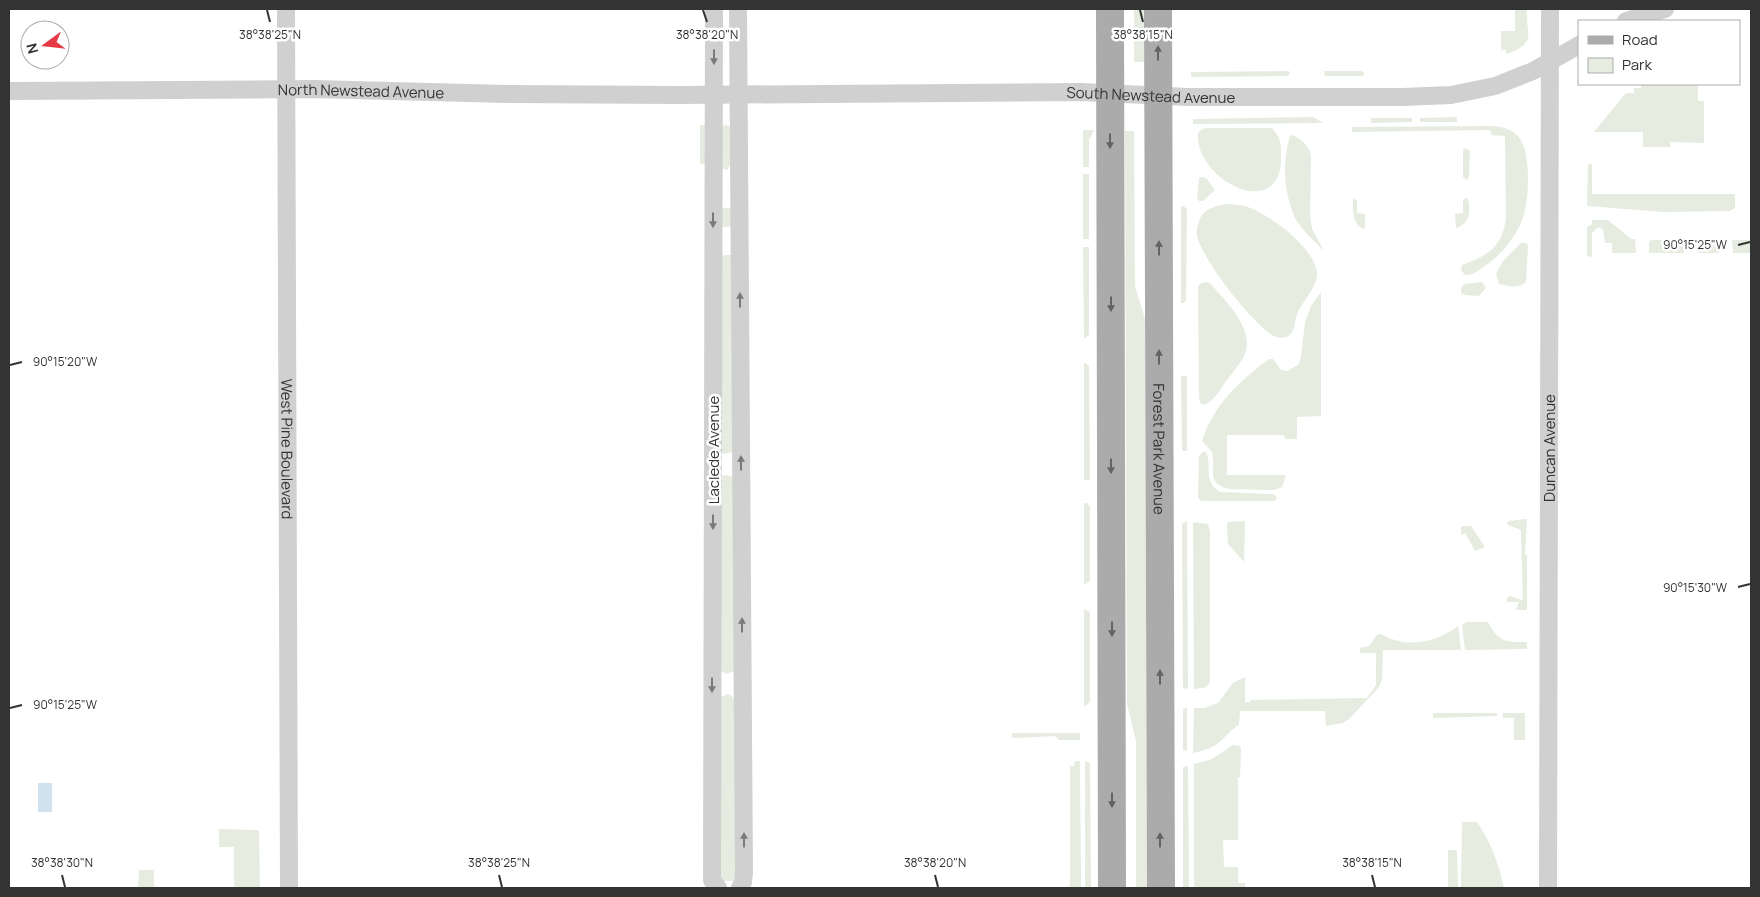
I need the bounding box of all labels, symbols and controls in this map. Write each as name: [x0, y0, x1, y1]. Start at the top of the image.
north arrow: [20, 20, 70, 70]
legend: [1578, 20, 1740, 85]
text: 38°38'25"N: [239, 26, 301, 43]
text: 38°38'20"N: [676, 26, 738, 43]
text: 38°38'15"N: [1113, 26, 1173, 43]
text: Road: [1622, 29, 1658, 50]
text: N: [21, 41, 42, 56]
one-way arrow: [1154, 44, 1162, 60]
one-way arrow: [709, 50, 717, 66]
text: Park: [1622, 54, 1652, 75]
street label: North Newstead Avenue: [278, 78, 445, 103]
street label: South Newstead Avenue: [1066, 81, 1235, 108]
one-way arrow: [1106, 134, 1114, 150]
one-way arrow: [709, 212, 717, 228]
text: 90°15'25"W: [1663, 236, 1728, 253]
one-way arrow: [1155, 240, 1163, 256]
one-way arrow: [736, 292, 744, 308]
one-way arrow: [1107, 296, 1115, 312]
one-way arrow: [1155, 349, 1163, 365]
text: 90°15'20"W: [33, 353, 98, 370]
street label: West Pine Boulevard: [277, 379, 298, 519]
street label: Forest Park Avenue: [1149, 383, 1170, 515]
street label: Duncan Avenue: [1538, 394, 1560, 502]
street label: Laclede Avenue: [703, 396, 724, 504]
one-way arrow: [737, 455, 745, 471]
one-way arrow: [1107, 459, 1115, 475]
one-way arrow: [709, 515, 717, 531]
text: 90°15'30"W: [1663, 579, 1728, 596]
one-way arrow: [738, 617, 746, 633]
one-way arrow: [1108, 621, 1116, 637]
one-way arrow: [1156, 669, 1164, 685]
one-way arrow: [708, 677, 716, 693]
text: 90°15'25"W: [33, 696, 98, 713]
one-way arrow: [1108, 792, 1116, 808]
one-way arrow: [1156, 831, 1164, 847]
one-way arrow: [740, 832, 748, 848]
text: 38°38'30"N: [31, 854, 93, 871]
text: 38°38'25"N: [468, 854, 530, 871]
text: 38°38'20"N: [904, 854, 966, 871]
text: 38°38'15"N: [1342, 854, 1402, 871]

